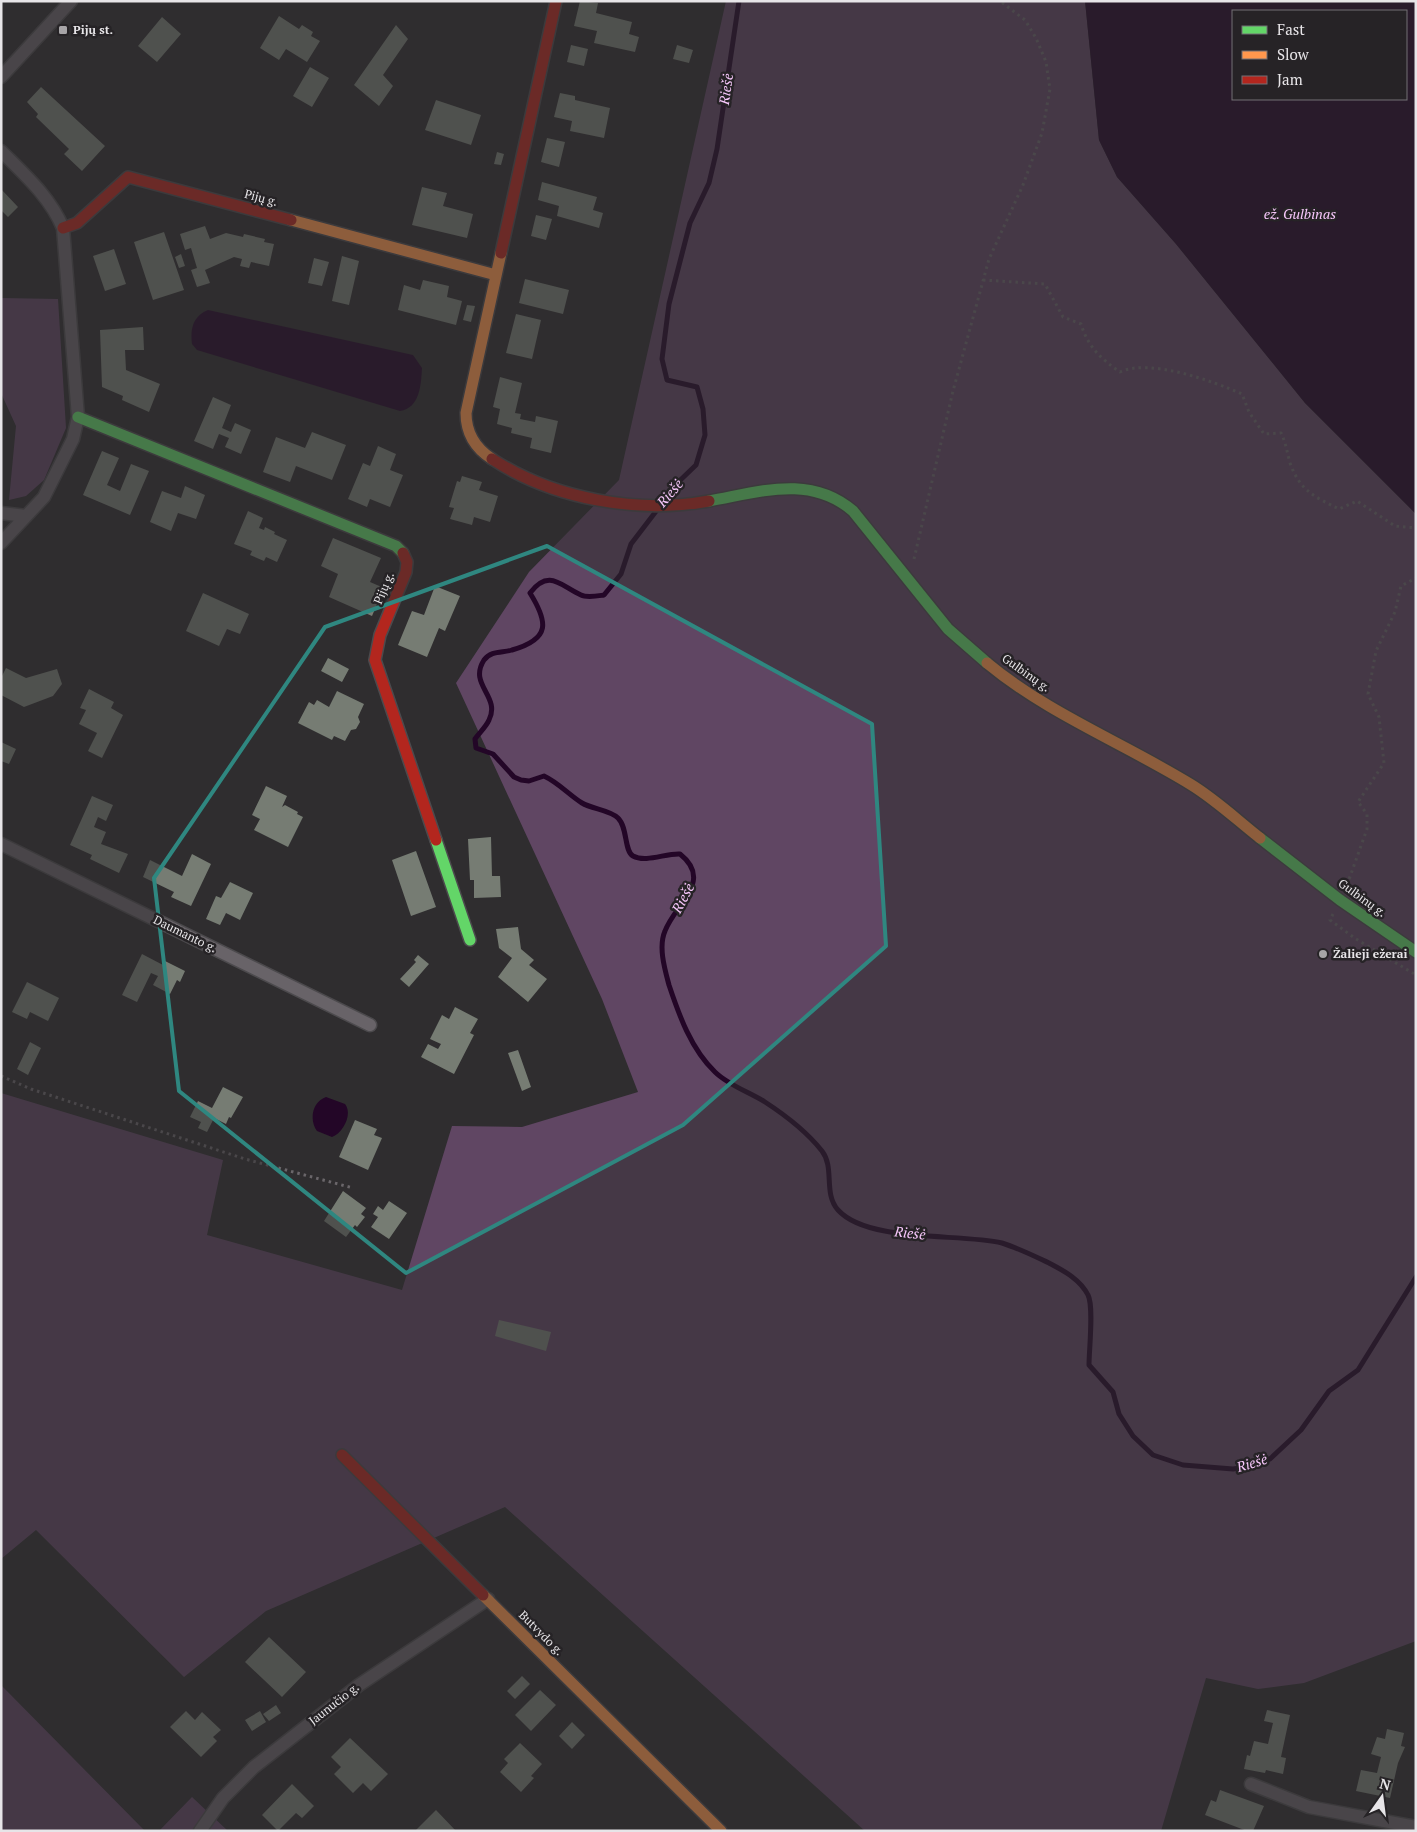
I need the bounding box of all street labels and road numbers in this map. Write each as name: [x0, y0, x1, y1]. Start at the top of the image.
street label: Pijų g.: [243, 186, 279, 209]
street label: Pijų g.: [370, 569, 397, 606]
street label: Gulbinų g.: [999, 651, 1053, 695]
street label: Gulbinų g.: [1335, 875, 1389, 920]
street label: Daumanto g.: [151, 912, 219, 955]
street label: Butvydo g.: [516, 1607, 567, 1658]
street label: Jaunučio g.: [306, 1679, 362, 1728]

